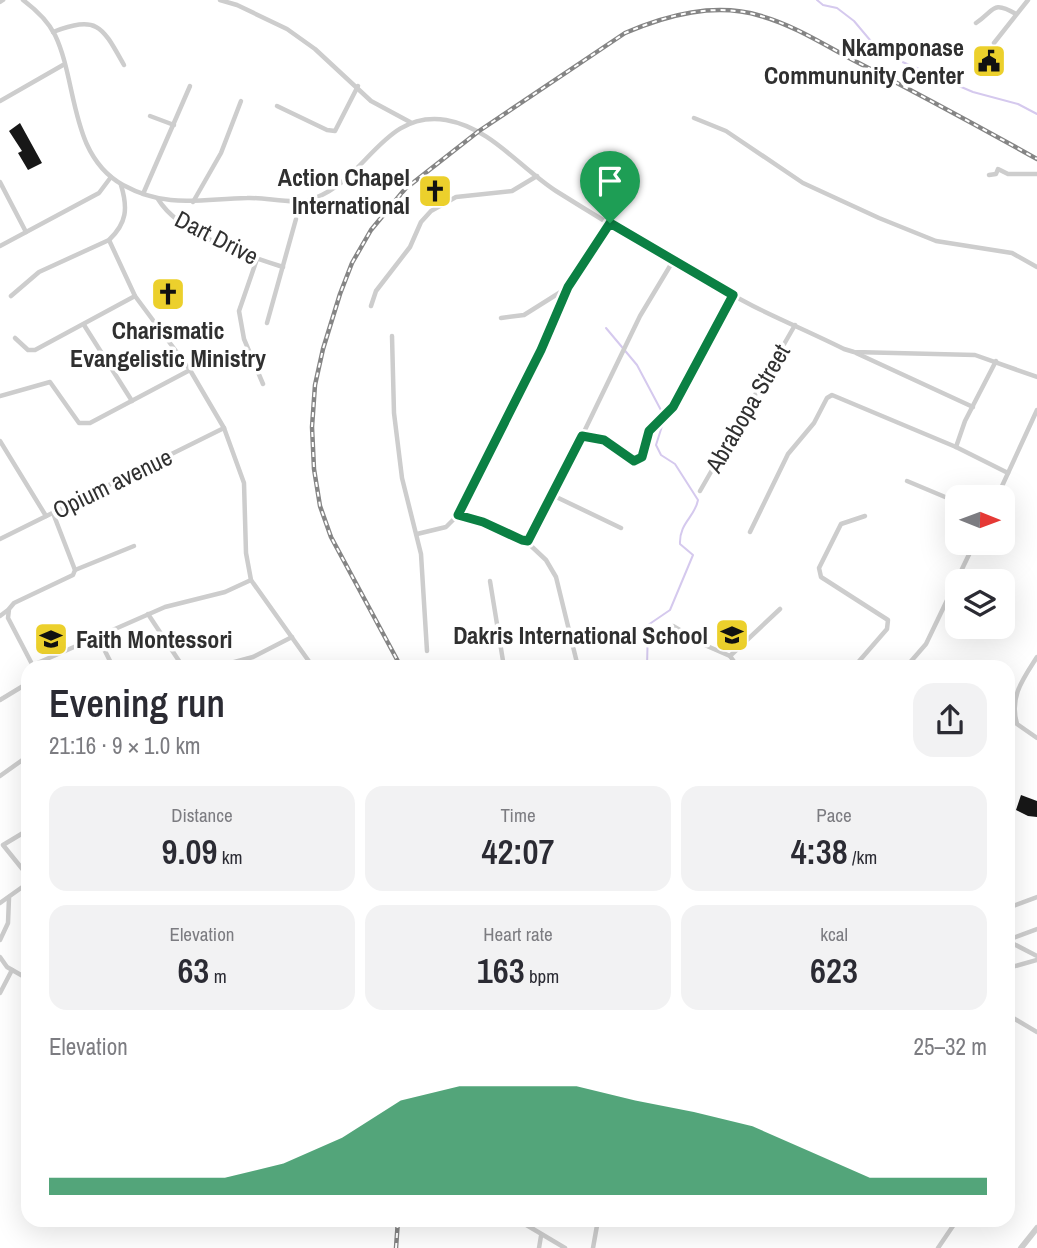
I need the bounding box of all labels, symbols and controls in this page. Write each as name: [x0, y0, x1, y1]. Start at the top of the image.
place label: Nkamponase Commununity Center: [764, 31, 964, 91]
public building icon: Nkamponase Commununity Center: [970, 42, 1008, 80]
pin: [580, 151, 640, 223]
place label: Action Chapel International: [278, 161, 410, 221]
icon: arrive: [591, 162, 629, 200]
church icon: Action Chapel International: [416, 172, 454, 210]
street label: Dart Drive: [170, 202, 264, 272]
church icon: Charismatic Evangelistic Ministry: [149, 275, 187, 313]
place label: Charismatic Evangelistic Ministry: [70, 314, 266, 374]
street label: Abrabopa Street: [697, 337, 797, 479]
street label: Opium avenue: [47, 440, 177, 526]
north arrow: [945, 485, 1015, 555]
map controls: [945, 485, 1015, 639]
button: layers: [945, 569, 1015, 639]
school or university icon: Dakris International School: [713, 616, 751, 654]
place label: Dakris International School: [453, 619, 708, 651]
school or university icon: Faith Montessori: [32, 620, 70, 658]
place label: Faith Montessori: [76, 623, 233, 655]
text: Evening run: [49, 678, 225, 729]
button: share: [913, 683, 987, 757]
text: 21:16 · 9 × 1.0 km: [49, 730, 201, 761]
text: Distance: [171, 802, 233, 828]
text: Time: [500, 802, 536, 828]
text: Pace: [816, 802, 852, 828]
text: 9.09: [162, 828, 217, 875]
text: 42:07: [482, 828, 554, 875]
text: 4:38: [791, 828, 848, 875]
text: km: [217, 844, 242, 870]
text: /km: [848, 844, 877, 870]
text: Elevation: [170, 921, 234, 947]
text: Heart rate: [483, 921, 553, 947]
text: kcal: [820, 921, 848, 947]
text: 63: [177, 947, 209, 994]
text: 163: [477, 947, 525, 994]
text: 623: [810, 947, 858, 994]
text: m: [209, 963, 227, 989]
text: bpm: [525, 963, 559, 989]
text: Elevation: [49, 1031, 128, 1062]
text: 25–32 m: [914, 1031, 987, 1062]

